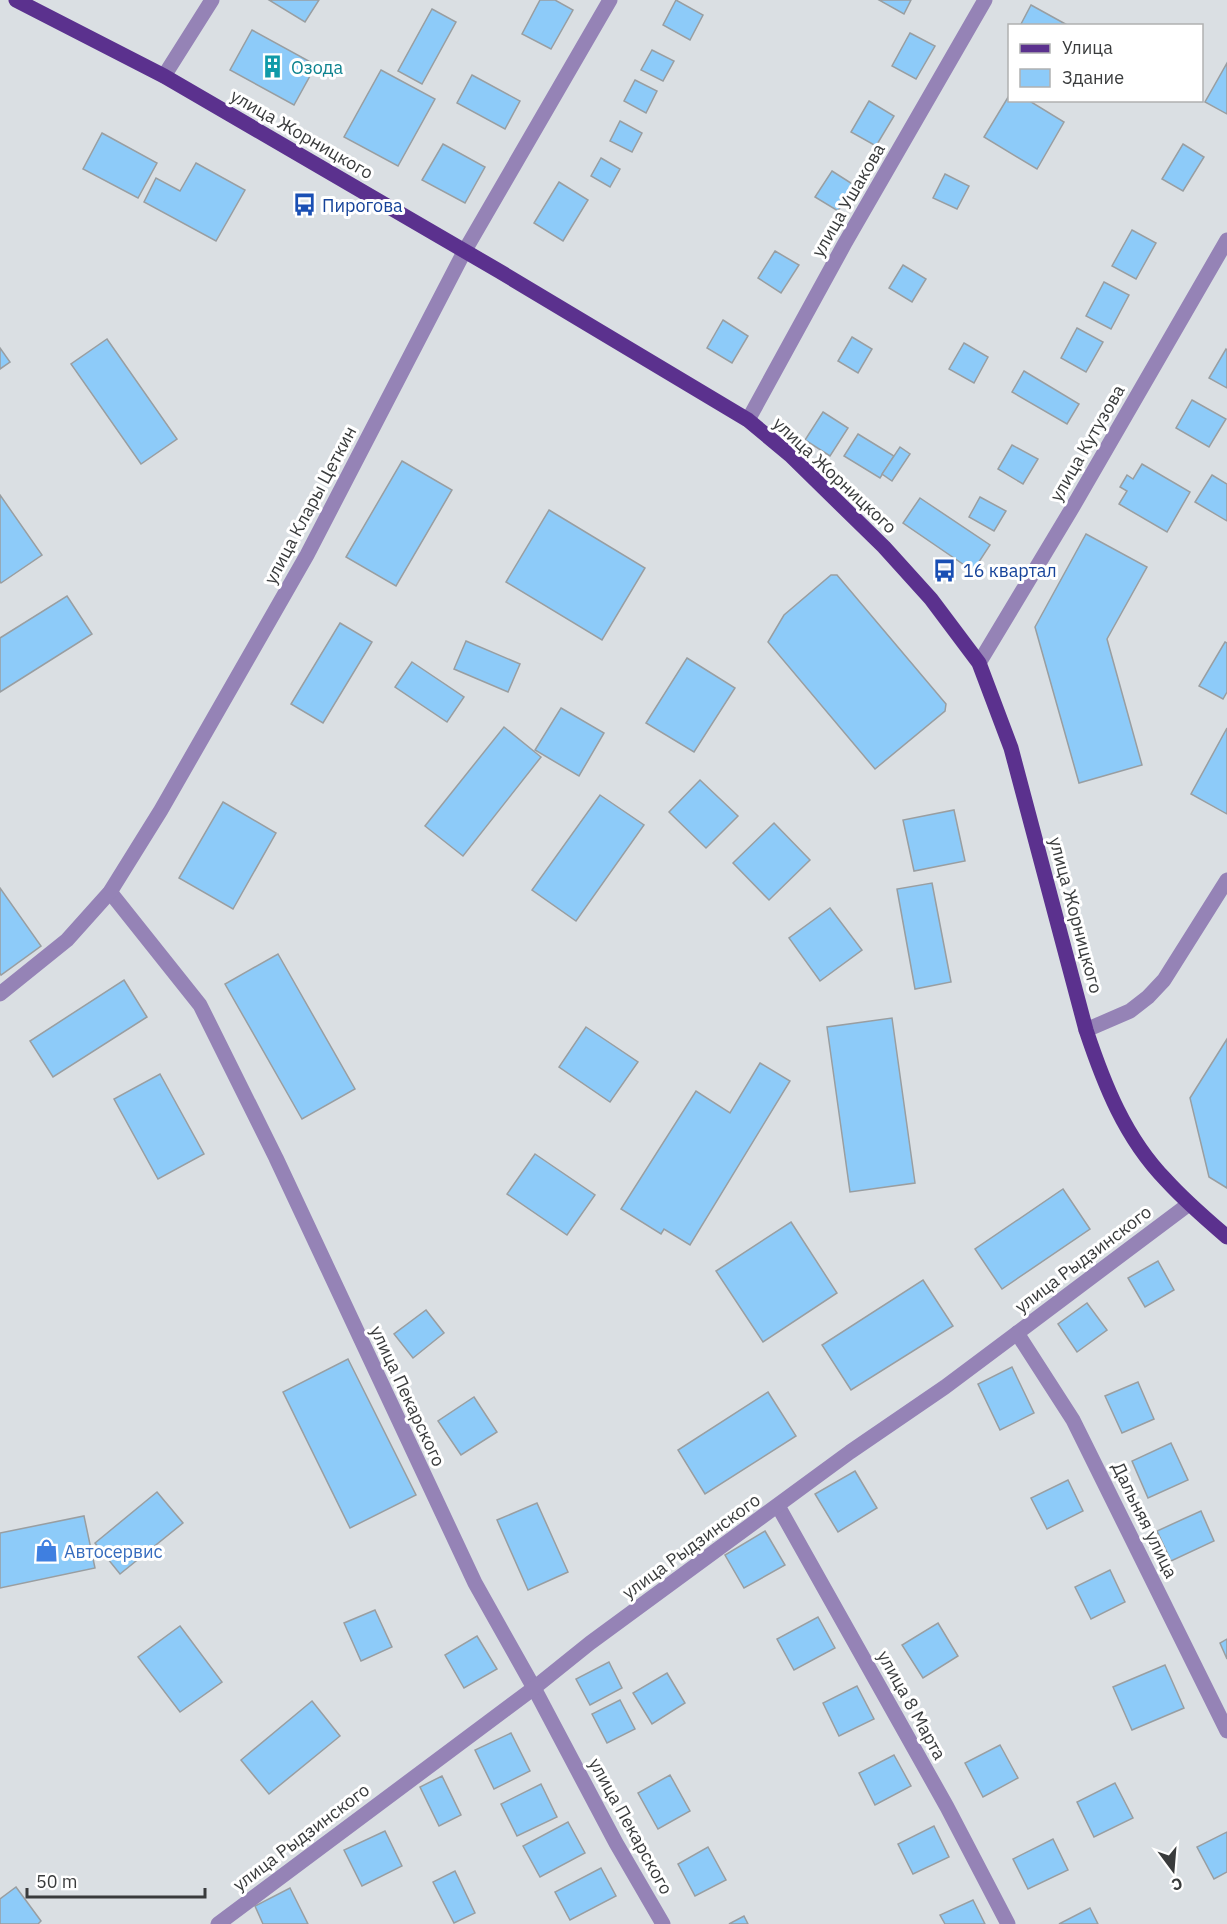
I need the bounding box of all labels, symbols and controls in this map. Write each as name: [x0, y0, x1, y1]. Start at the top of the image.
legend: [1008, 24, 1203, 102]
text: Улица: [1062, 36, 1113, 59]
building icon: Озода: [260, 54, 286, 80]
place label: Озода: [291, 56, 344, 79]
text: Здание: [1062, 66, 1124, 89]
street label: улица Жорницкого: [227, 84, 377, 184]
street label: улица Ушакова: [806, 139, 890, 261]
bus stop icon: Пирогова: [291, 192, 317, 218]
place label: Пирогова: [322, 194, 403, 217]
street label: улица Кутузова: [1044, 380, 1130, 505]
street label: улица Жорницкого: [768, 412, 902, 538]
street label: улица Клары Цеткин: [259, 422, 361, 588]
bus stop icon: 16 квартал: [932, 557, 958, 583]
place label: 16 квартал: [963, 559, 1057, 582]
street label: улица Жорницкого: [1044, 834, 1108, 996]
street label: улица Рыдзинского: [1010, 1200, 1156, 1318]
street label: улица Пекарского: [365, 1322, 451, 1470]
street label: Дальняя улица: [1107, 1458, 1183, 1582]
street label: улица Рыдзинского: [617, 1488, 765, 1604]
shop icon: Автосервис: [33, 1538, 59, 1564]
place label: Автосервис: [64, 1540, 163, 1563]
street label: улица 8 Марта: [872, 1646, 952, 1764]
street label: улица Пекарского: [584, 1754, 678, 1898]
street label: улица Рыдзинского: [228, 1778, 374, 1896]
north arrow: [1143, 1840, 1203, 1900]
scale bar: [27, 1861, 206, 1899]
text: 50 m: [36, 1870, 78, 1893]
text: С: [1169, 1873, 1185, 1895]

